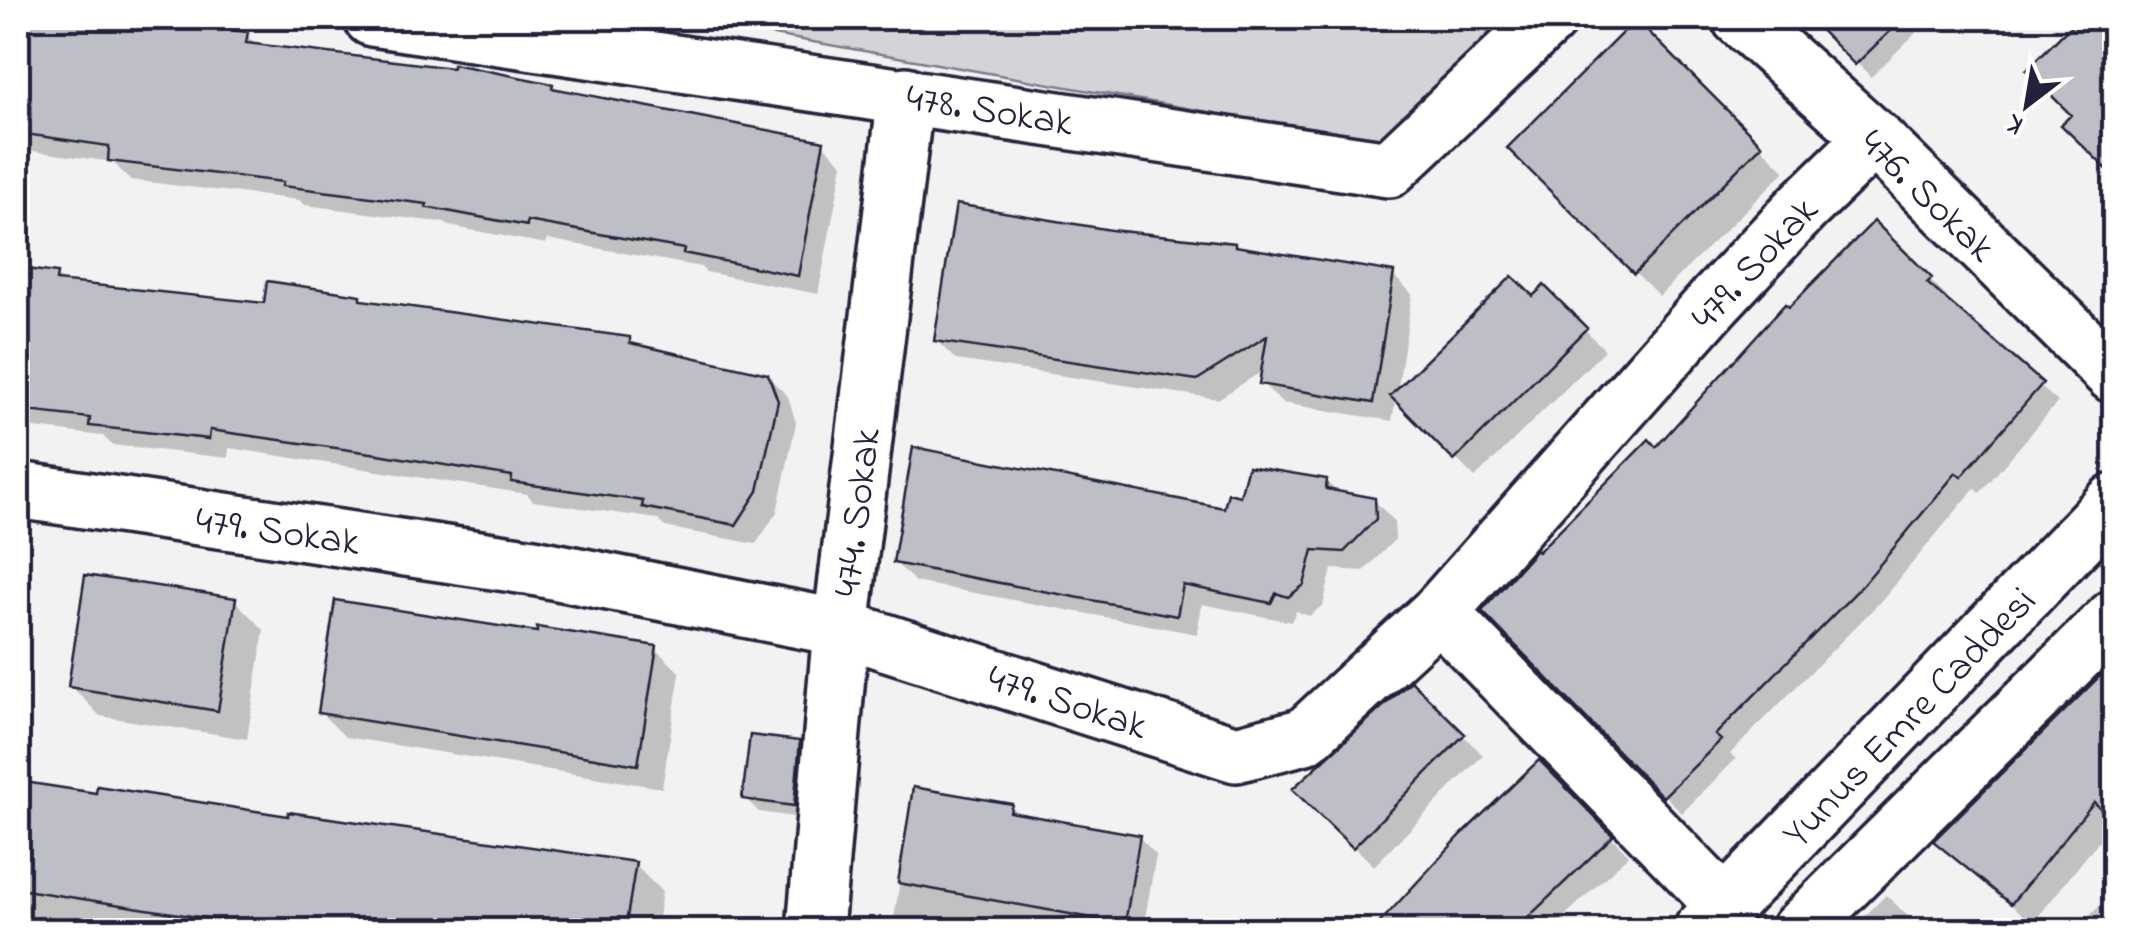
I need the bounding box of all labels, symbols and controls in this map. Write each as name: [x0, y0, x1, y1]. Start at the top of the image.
north arrow: [1977, 55, 2077, 155]
street label: 478. Sokak: [902, 70, 1077, 155]
text: K: [1998, 102, 2032, 145]
street label: 476. Sokak: [1844, 117, 2008, 278]
street label: 479. Sokak: [1678, 184, 1834, 346]
street label: 474. Sokak: [820, 424, 899, 600]
street label: 479. Sokak: [192, 493, 364, 574]
street label: Yunus Emre Caddesi: [1771, 575, 2052, 863]
street label: 479. Sokak: [979, 651, 1155, 758]

